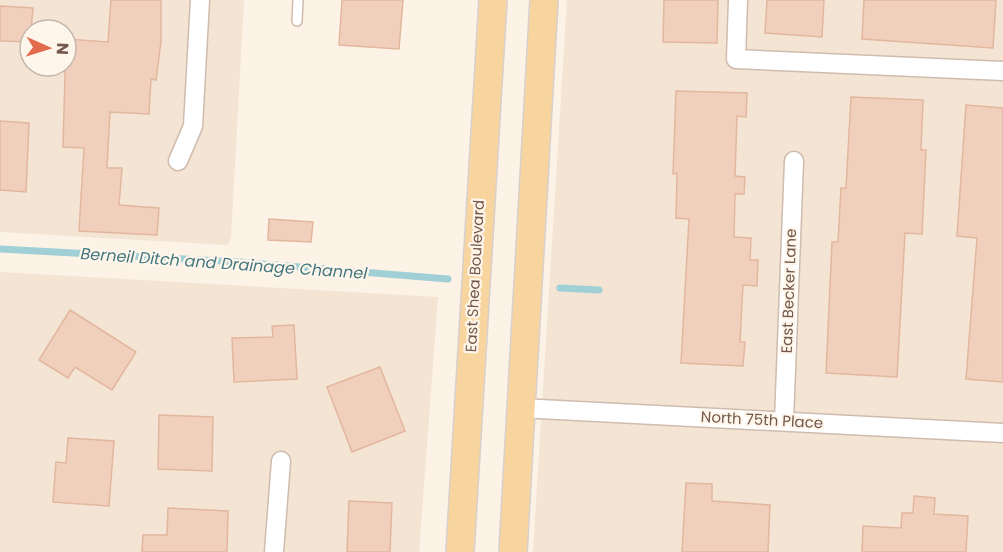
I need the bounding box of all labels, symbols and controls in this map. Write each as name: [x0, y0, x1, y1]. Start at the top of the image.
north arrow: [18, 18, 78, 78]
text: N: [51, 42, 74, 55]
street label: East Shea Boulevard: [460, 199, 489, 353]
street label: East Becker Lane: [776, 228, 801, 354]
water label: Berneil Ditch and Drainage Channel: [80, 242, 368, 285]
street label: North 75th Place: [700, 406, 824, 433]

